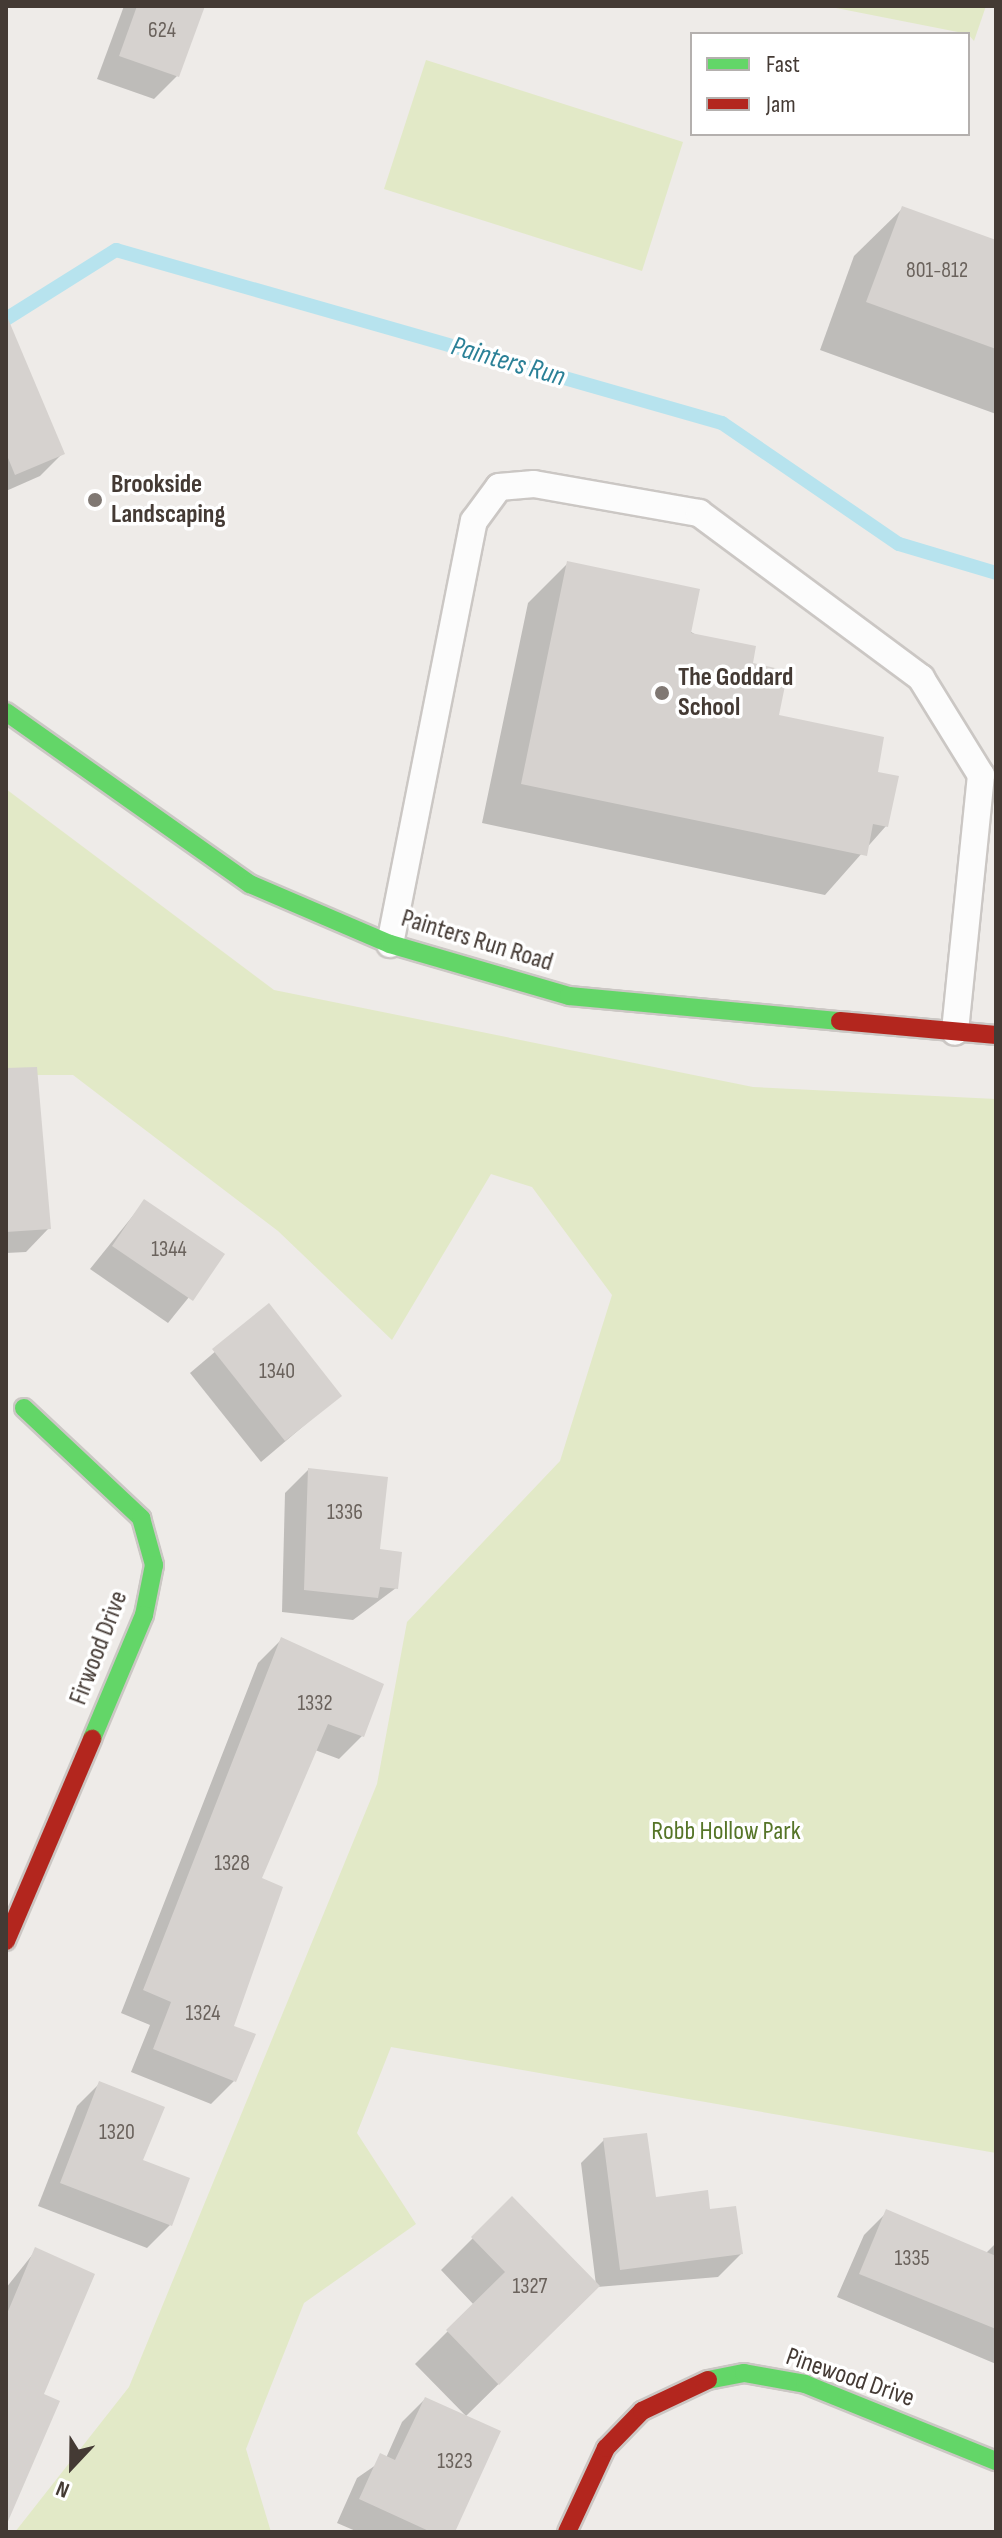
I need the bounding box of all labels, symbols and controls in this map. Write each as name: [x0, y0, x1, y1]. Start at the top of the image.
house number: 624: [148, 18, 176, 44]
legend: [690, 32, 970, 136]
text: Fast: [766, 50, 800, 79]
text: Jam: [766, 90, 796, 119]
house number: 801-812: [906, 258, 968, 284]
water label: Painters Run: [447, 330, 569, 394]
place label: Brookside Landscaping: [111, 469, 225, 530]
marker: Brookside Landscaping: [86, 491, 104, 509]
place label: The Goddard School: [678, 662, 793, 724]
marker: The Goddard School: [653, 684, 671, 702]
street label: Painters Run Road: [397, 903, 557, 979]
house number: 1344: [151, 1237, 187, 1263]
house number: 1340: [259, 1359, 295, 1385]
house number: 1336: [327, 1500, 363, 1526]
street label: Firwood Drive: [63, 1587, 135, 1709]
house number: 1332: [297, 1691, 333, 1717]
park label: Robb Hollow Park: [651, 1816, 801, 1848]
house number: 1328: [214, 1851, 250, 1877]
house number: 1324: [185, 2001, 221, 2027]
house number: 1320: [99, 2120, 135, 2146]
house number: 1335: [895, 2246, 929, 2272]
house number: 1327: [513, 2274, 547, 2300]
street label: Pinewood Drive: [782, 2341, 918, 2415]
north arrow: [32, 2426, 112, 2506]
house number: 1323: [437, 2449, 473, 2475]
text: N: [52, 2474, 73, 2503]

